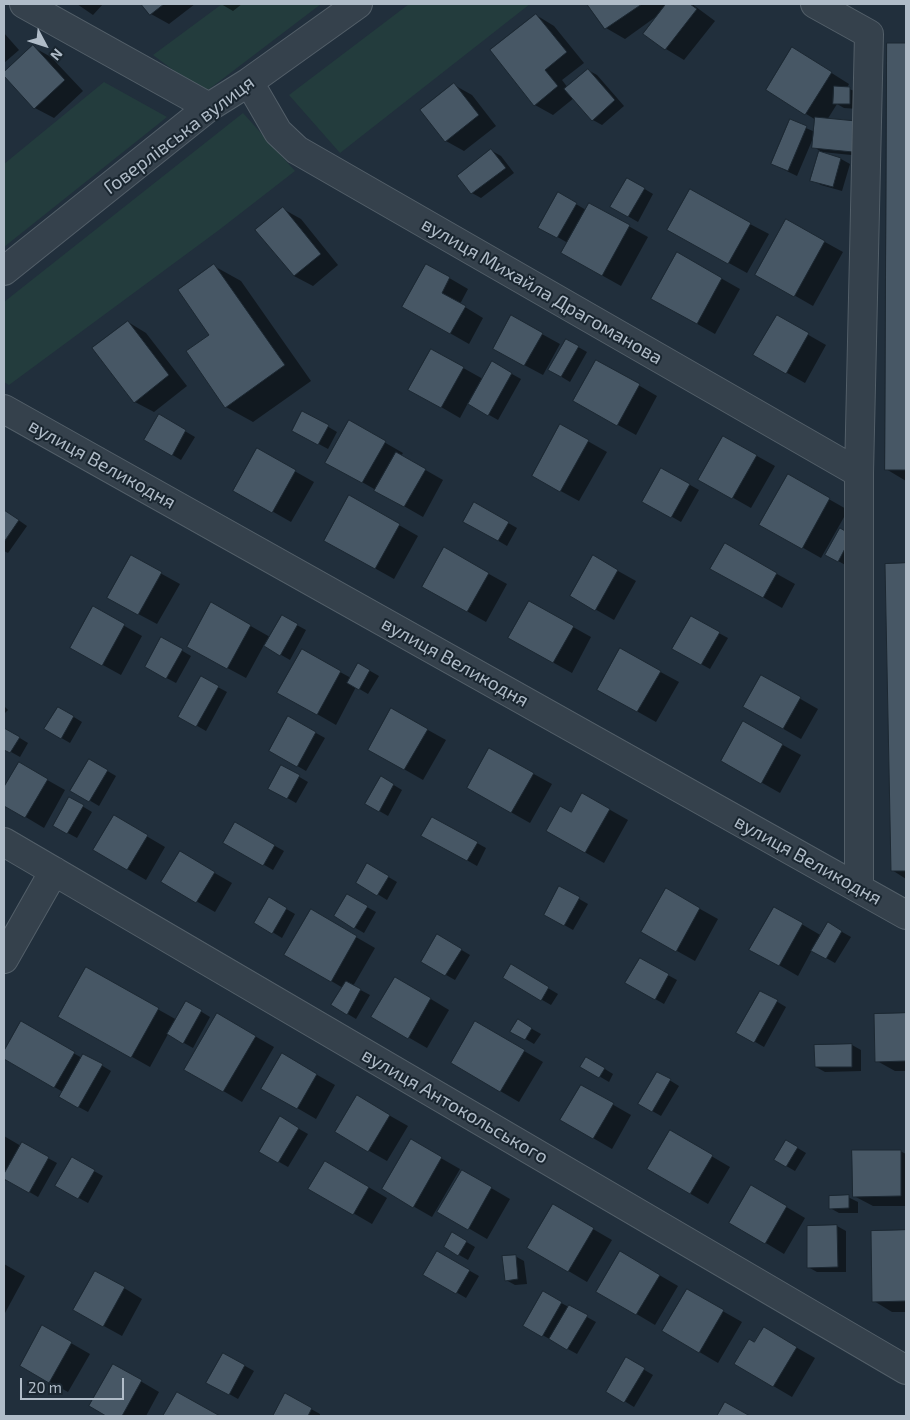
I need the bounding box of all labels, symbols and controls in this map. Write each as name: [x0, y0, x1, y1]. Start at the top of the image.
north arrow: [20, 20, 70, 70]
text: N: [47, 46, 67, 64]
street label: Говерлівська вулиця: [99, 71, 259, 199]
street label: вулиця Михайла Драгоманова: [418, 213, 666, 369]
street label: вулиця Великодня: [24, 414, 180, 514]
street label: вулиця Великодня: [377, 612, 533, 712]
street label: вулиця Великодня: [730, 810, 886, 910]
street label: вулиця Антокольського: [358, 1043, 552, 1169]
scale bar: [22, 1368, 126, 1400]
text: 20 m: [28, 1378, 62, 1396]

